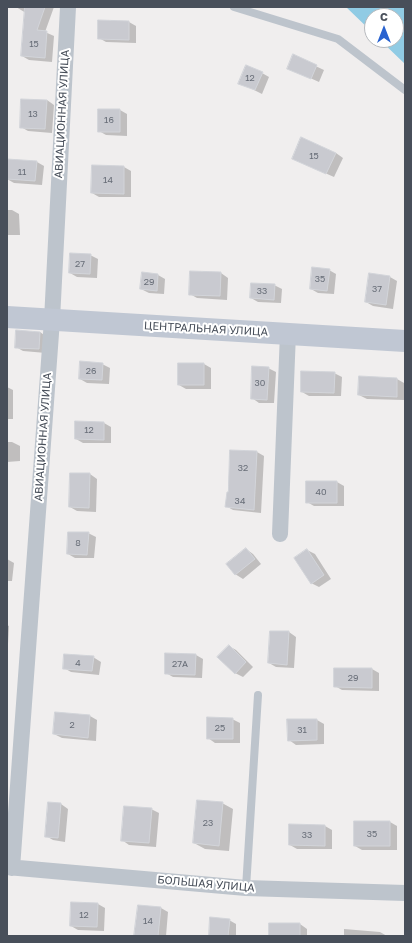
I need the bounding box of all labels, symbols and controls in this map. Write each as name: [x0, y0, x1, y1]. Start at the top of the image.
north arrow: [364, 8, 404, 48]
text: С: [380, 10, 388, 23]
house number: 15: [29, 39, 39, 49]
street label: АВИАЦИОННАЯ УЛИЦА: [52, 49, 72, 179]
house number: 12: [245, 73, 255, 83]
house number: 13: [28, 109, 38, 119]
house number: 16: [104, 115, 114, 125]
house number: 15: [309, 151, 319, 161]
house number: 11: [18, 167, 26, 177]
house number: 14: [103, 175, 113, 185]
house number: 27: [75, 259, 85, 269]
house number: 35: [315, 274, 325, 284]
house number: 29: [144, 277, 154, 287]
house number: 37: [372, 284, 382, 294]
house number: 33: [257, 286, 267, 296]
street label: ЦЕНТРАЛЬНАЯ УЛИЦА: [144, 319, 268, 339]
house number: 26: [86, 366, 96, 376]
street label: АВИАЦИОННАЯ УЛИЦА: [32, 372, 54, 502]
house number: 30: [255, 378, 265, 388]
house number: 12: [84, 425, 94, 435]
house number: 32: [238, 463, 248, 473]
house number: 40: [315, 487, 327, 497]
house number: 34: [235, 496, 245, 506]
house number: 8: [75, 538, 81, 548]
house number: 4: [75, 658, 81, 668]
house number: 27А: [172, 659, 188, 669]
house number: 29: [348, 673, 358, 683]
house number: 2: [69, 720, 75, 730]
house number: 25: [215, 723, 225, 733]
house number: 31: [297, 725, 307, 735]
house number: 23: [203, 818, 213, 828]
house number: 35: [367, 829, 377, 839]
house number: 33: [302, 830, 312, 840]
street label: БОЛЬШАЯ УЛИЦА: [157, 873, 255, 895]
house number: 12: [79, 910, 89, 920]
house number: 14: [143, 916, 153, 926]

